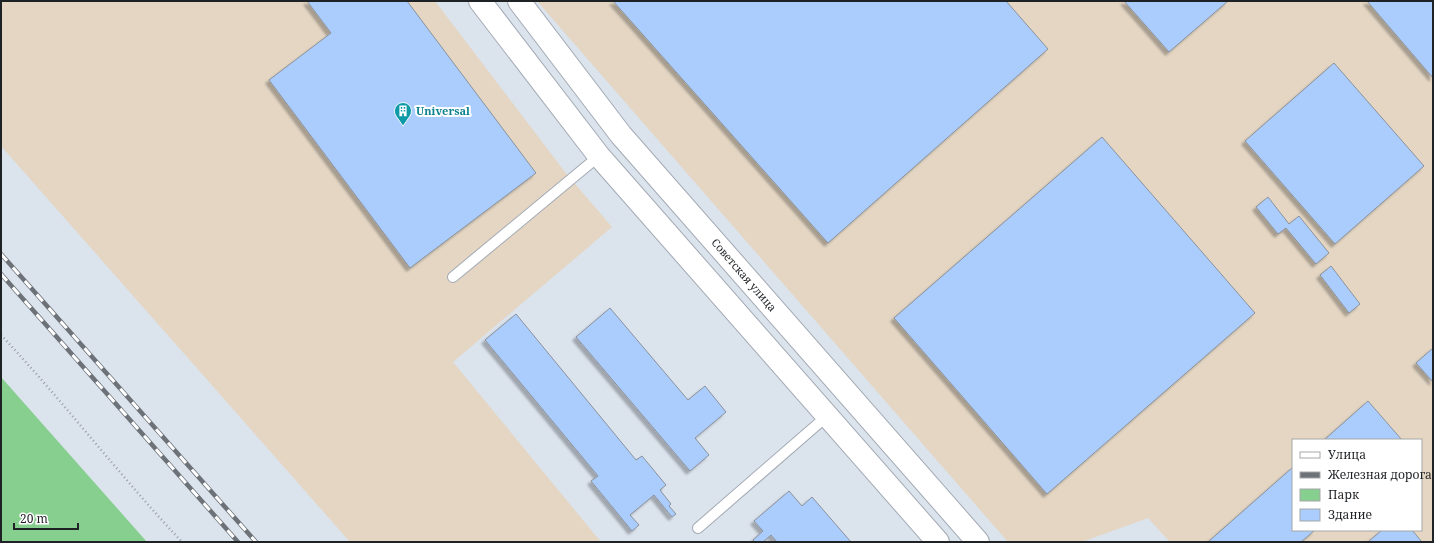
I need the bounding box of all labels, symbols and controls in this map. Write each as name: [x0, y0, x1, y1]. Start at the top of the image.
building icon: Universal: [393, 101, 413, 126]
place label: Universal: [416, 103, 470, 118]
street label: Советская улица: [708, 235, 780, 314]
legend: [1292, 439, 1422, 531]
text: Улица: [1328, 446, 1366, 463]
text: Железная дорога: [1327, 466, 1432, 483]
text: Парк: [1328, 486, 1360, 503]
scale bar: [14, 505, 78, 531]
text: Здание: [1328, 506, 1372, 523]
text: 20 m: [20, 510, 48, 527]

